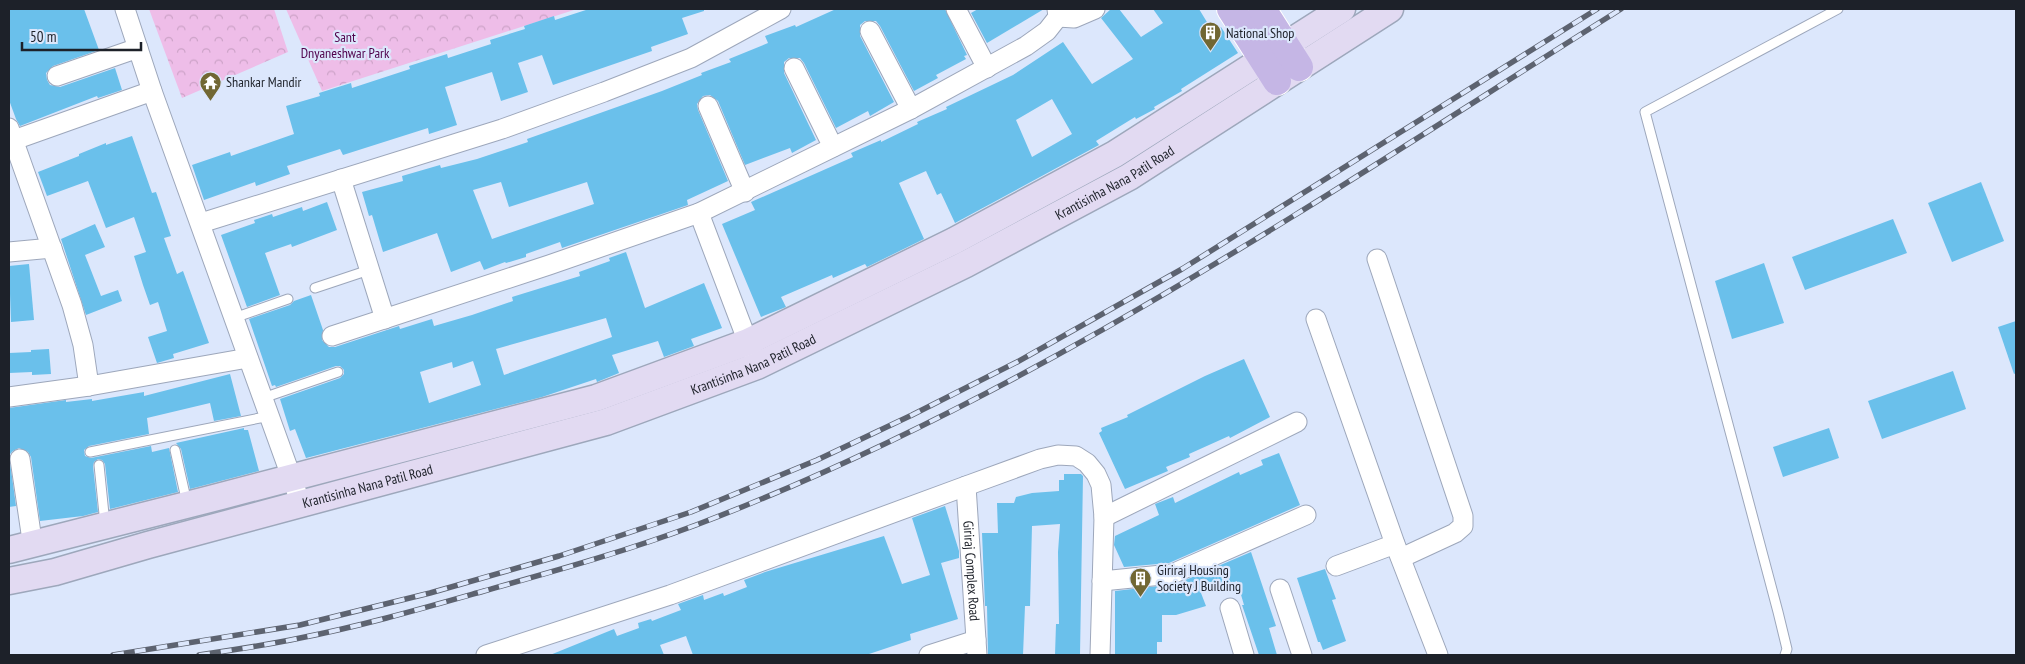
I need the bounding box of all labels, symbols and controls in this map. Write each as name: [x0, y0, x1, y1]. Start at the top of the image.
scale bar: [22, 20, 141, 52]
building icon: National Shop: [1198, 21, 1222, 52]
place label: National Shop: [1226, 24, 1294, 42]
text: 50 m: [30, 27, 56, 46]
park label: Sant Dnyaneshwar Park: [301, 28, 390, 62]
temple icon: Shankar Mandir: [198, 70, 222, 101]
place label: Shankar Mandir: [226, 73, 301, 91]
street label: Krantisinha Nana Patil Road: [1052, 141, 1177, 224]
street label: Krantisinha Nana Patil Road: [688, 330, 819, 399]
street label: Krantisinha Nana Patil Road: [300, 460, 435, 512]
street label: Giriraj Complex Road: [959, 520, 984, 622]
place label: Giriraj Housing Society J Building: [1157, 561, 1241, 595]
building icon: Giriraj Housing Society J Building: [1129, 566, 1153, 597]

